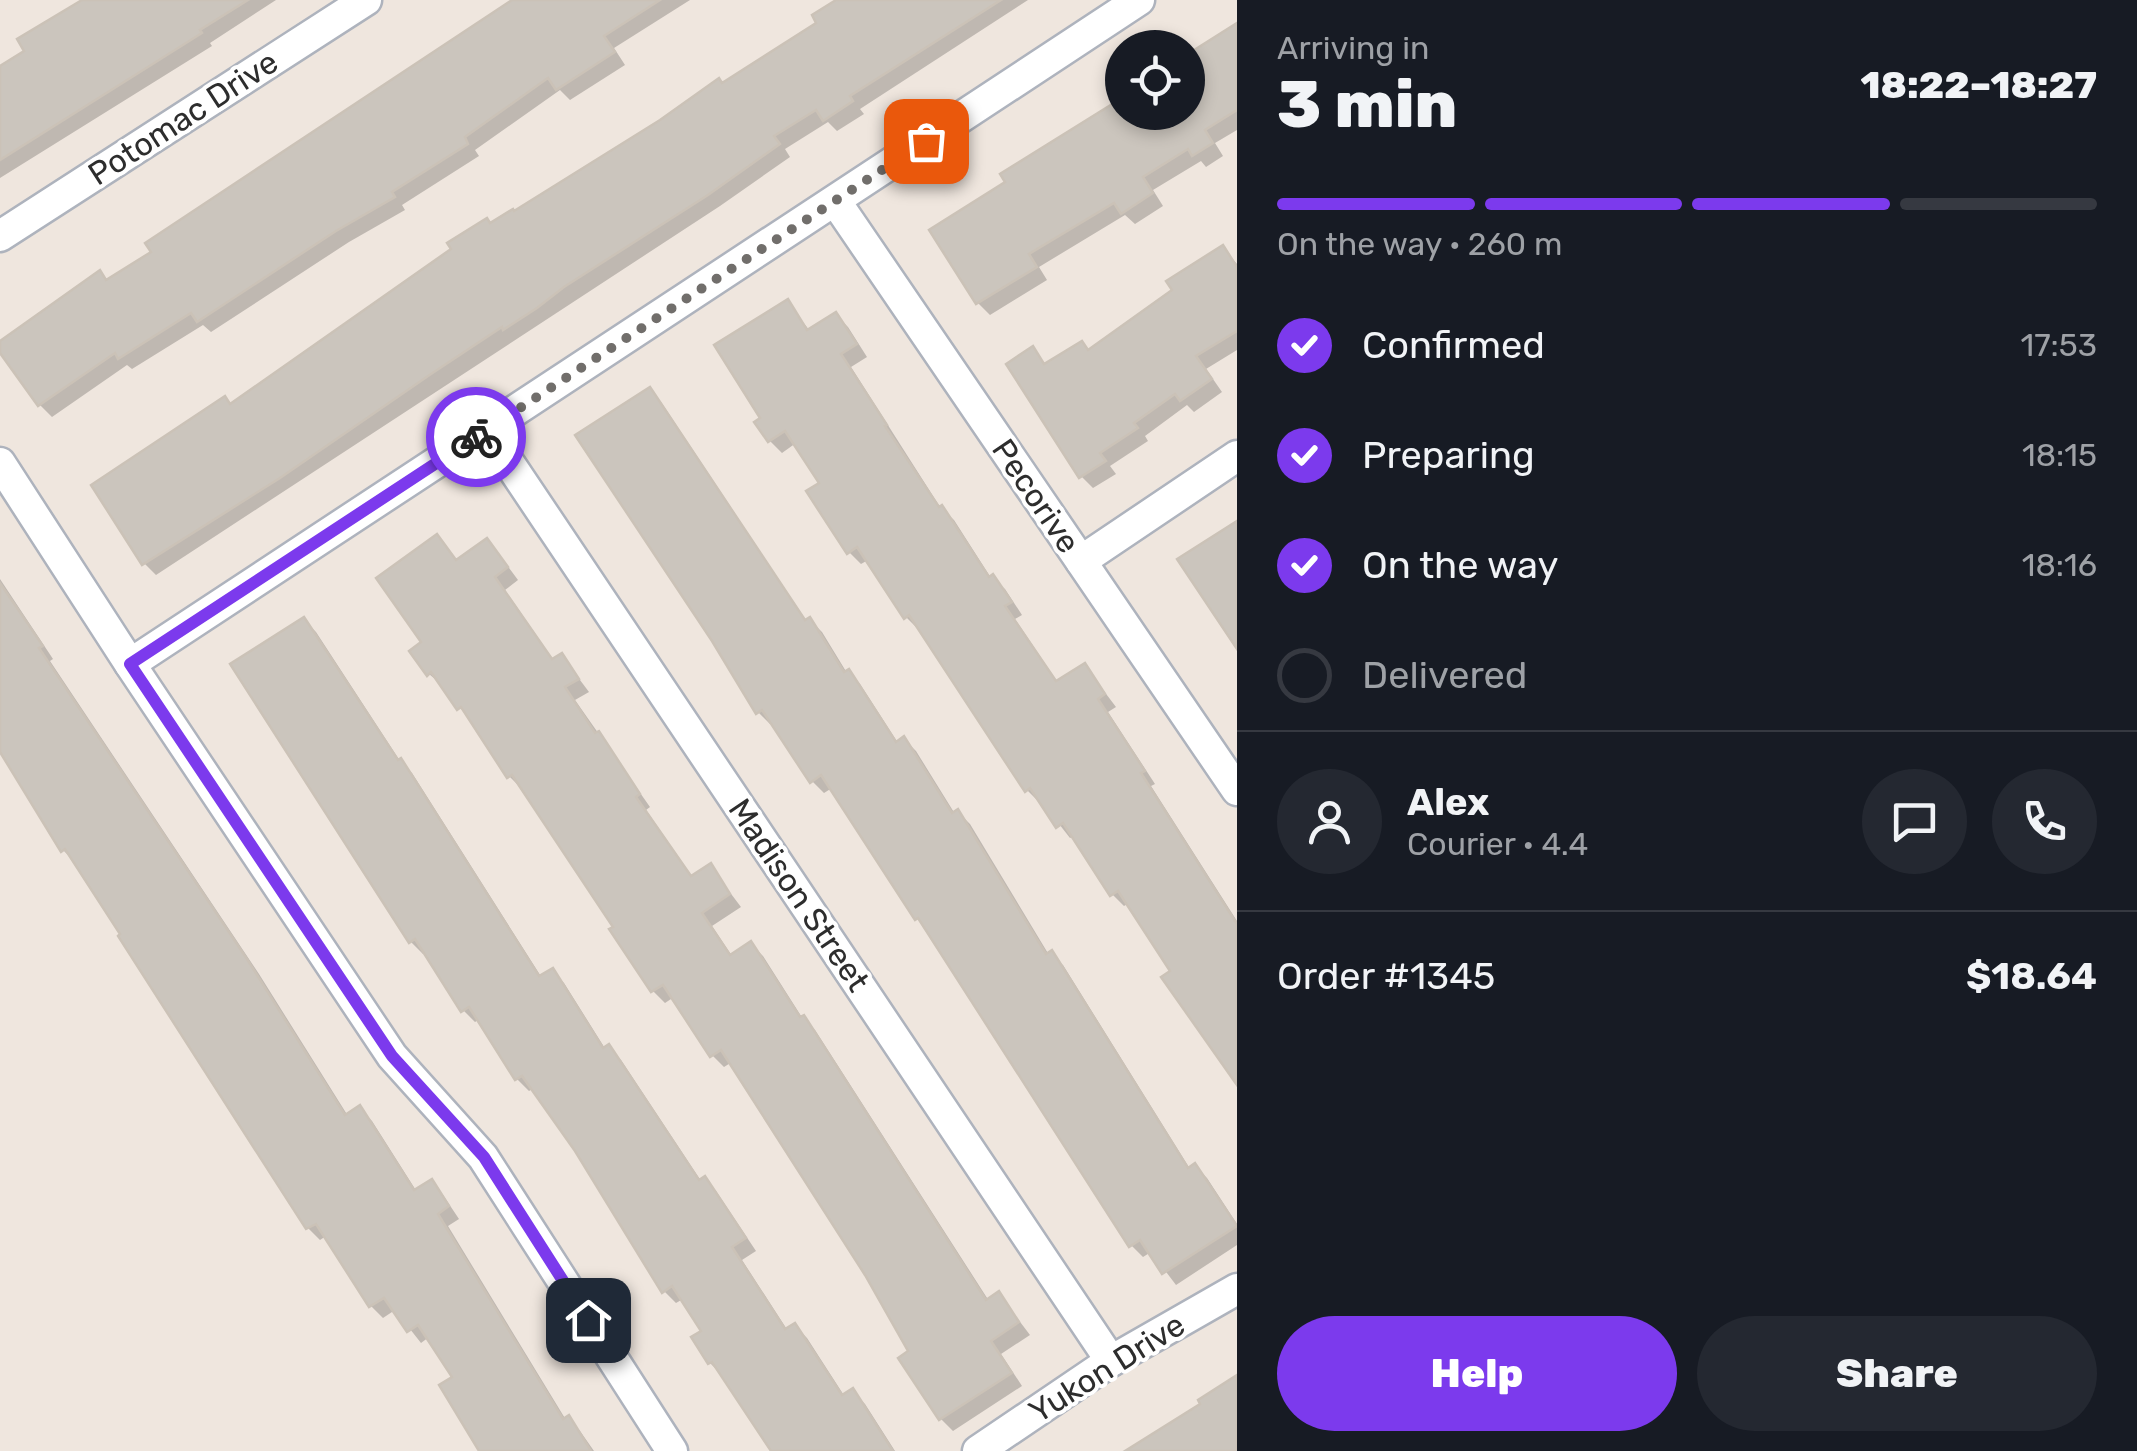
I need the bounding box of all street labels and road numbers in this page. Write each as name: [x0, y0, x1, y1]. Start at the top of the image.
street label: Potomac Drive: [81, 43, 285, 193]
street label: Pecorive: [984, 432, 1088, 560]
street label: Madison Street: [721, 791, 877, 999]
street label: Yukon Drive: [1022, 1305, 1192, 1431]

